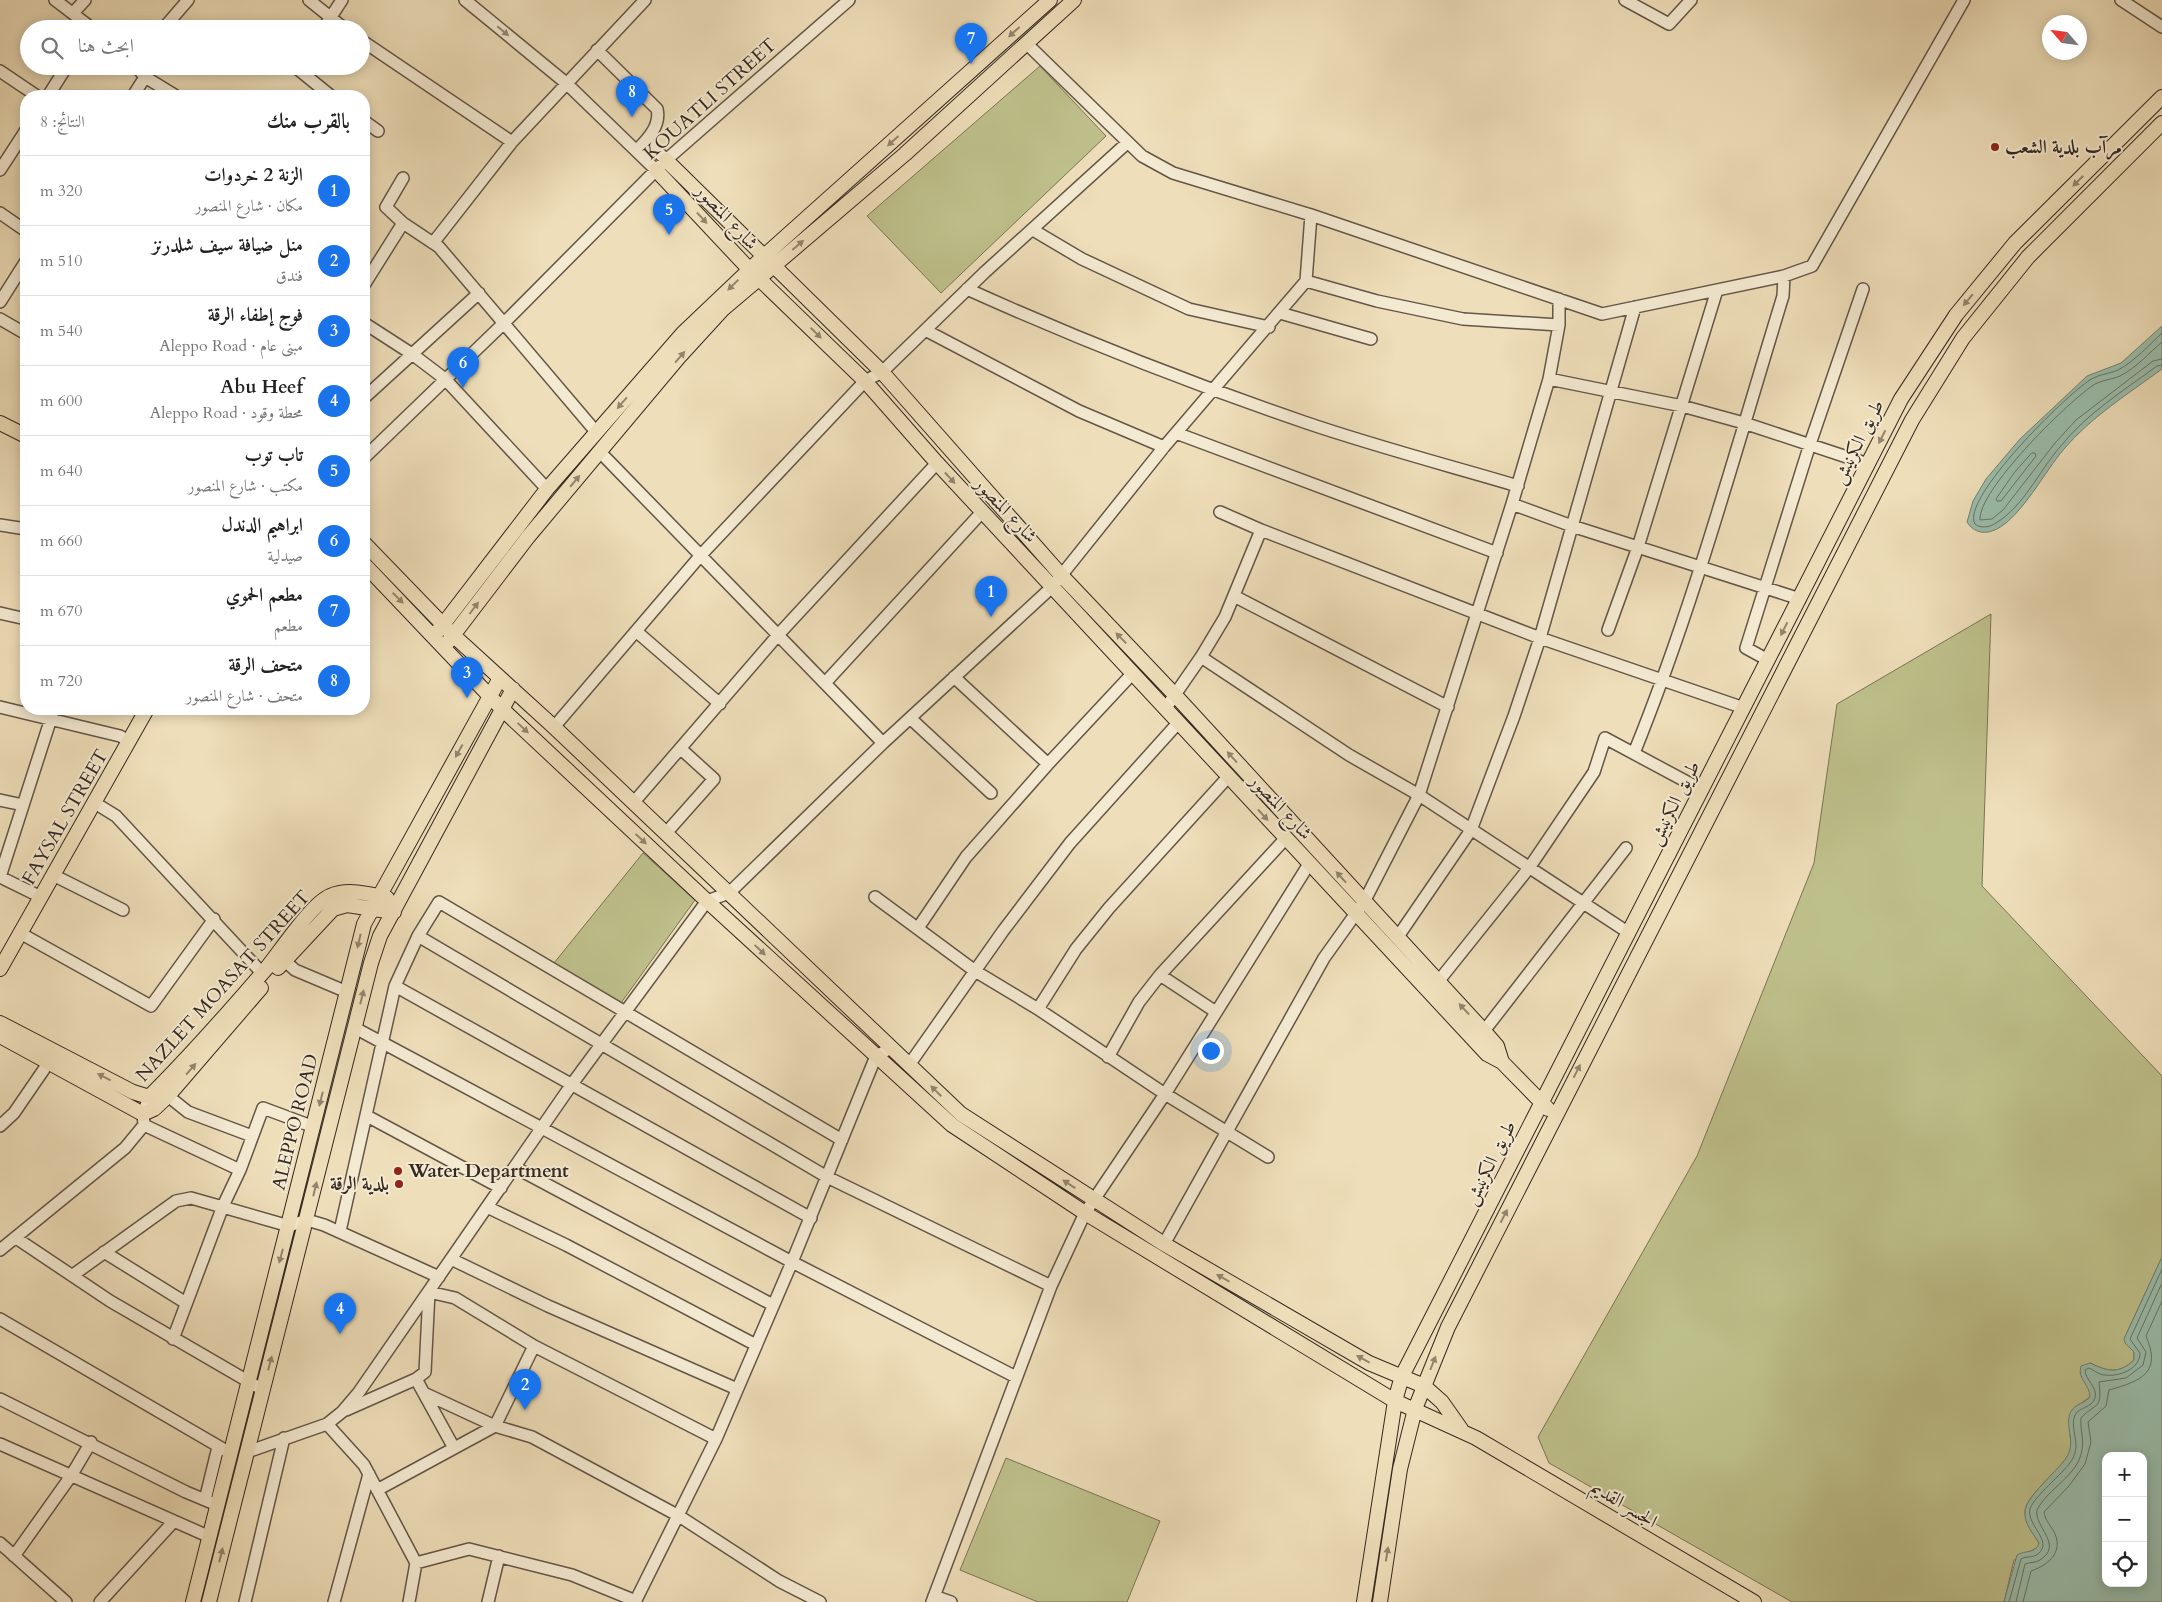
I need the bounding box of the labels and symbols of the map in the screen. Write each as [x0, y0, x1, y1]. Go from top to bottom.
north arrow [2042, 15, 2087, 60]
pin: 7 [955, 23, 987, 64]
one-way arrow [496, 26, 509, 37]
one-way arrow [1007, 27, 1020, 38]
street label: KOUATLI STREET [638, 32, 782, 166]
pin: 8 [616, 76, 648, 117]
place label: مرآب بلدية الشعب [2005, 134, 2122, 160]
one-way arrow [887, 135, 899, 147]
marker: مرآب بلدية الشعب [1989, 141, 2001, 153]
one-way arrow [2072, 174, 2084, 186]
street label: شارع المنصور [687, 177, 764, 257]
pin: 5 [653, 194, 685, 235]
one-way arrow [696, 211, 708, 223]
one-way arrow [792, 240, 805, 251]
one-way arrow [728, 279, 740, 291]
one-way arrow [1962, 293, 1973, 306]
one-way arrow [810, 327, 822, 339]
pin: 6 [447, 347, 479, 388]
one-way arrow [674, 351, 686, 363]
street label: طريق الكرنيش [1826, 395, 1890, 489]
one-way arrow [617, 397, 628, 410]
one-way arrow [1878, 430, 1886, 445]
street label: شارع المنصور [966, 470, 1043, 550]
one-way arrow [944, 471, 956, 483]
one-way arrow [570, 474, 581, 487]
pin: 1 [975, 576, 1007, 617]
one-way arrow [392, 592, 404, 604]
one-way arrow [469, 601, 479, 615]
one-way arrow [1780, 622, 1788, 636]
one-way arrow [1115, 632, 1127, 644]
pin: 3 [451, 657, 483, 698]
one-way arrow [516, 722, 528, 734]
one-way arrow [455, 744, 463, 758]
street label: FAYSAL STREET [16, 745, 114, 889]
one-way arrow [1226, 751, 1238, 763]
street label: طريق الكرنيش [1642, 756, 1706, 850]
street label: شارع المنصور [1241, 767, 1318, 847]
one-way arrow [1257, 809, 1269, 821]
one-way arrow [635, 833, 647, 845]
one-way arrow [1335, 871, 1347, 883]
street label: NAZLET MOASAT STREET [130, 885, 316, 1087]
one-way arrow [355, 933, 363, 948]
one-way arrow [754, 944, 766, 956]
one-way arrow [358, 990, 366, 1005]
one-way arrow [1458, 1003, 1470, 1015]
your location [1198, 1038, 1224, 1064]
street label: ALEPPO ROAD [266, 1051, 324, 1193]
one-way arrow [185, 1063, 196, 1075]
one-way arrow [1573, 1064, 1581, 1079]
one-way arrow [97, 1073, 111, 1081]
one-way arrow [931, 1085, 943, 1097]
one-way arrow [317, 1091, 325, 1106]
street label: طريق الكرنيش [1458, 1116, 1522, 1210]
place label: Water Department [407, 1158, 569, 1184]
marker: Water Department [392, 1165, 404, 1177]
place label: بلدية الرقة [330, 1171, 389, 1197]
marker: بلدية الرقة [393, 1178, 405, 1190]
one-way arrow [1062, 1180, 1076, 1189]
one-way arrow [311, 1181, 319, 1196]
one-way arrow [1500, 1209, 1508, 1223]
one-way arrow [277, 1249, 285, 1264]
one-way arrow [1216, 1273, 1229, 1282]
pin: 4 [324, 1293, 356, 1334]
one-way arrow [1356, 1355, 1371, 1363]
one-way arrow [1430, 1355, 1438, 1370]
one-way arrow [266, 1356, 274, 1371]
pin: 2 [509, 1369, 541, 1410]
street label: الجسر القديم [1584, 1474, 1662, 1537]
one-way arrow [1384, 1545, 1392, 1561]
one-way arrow [217, 1547, 225, 1562]

